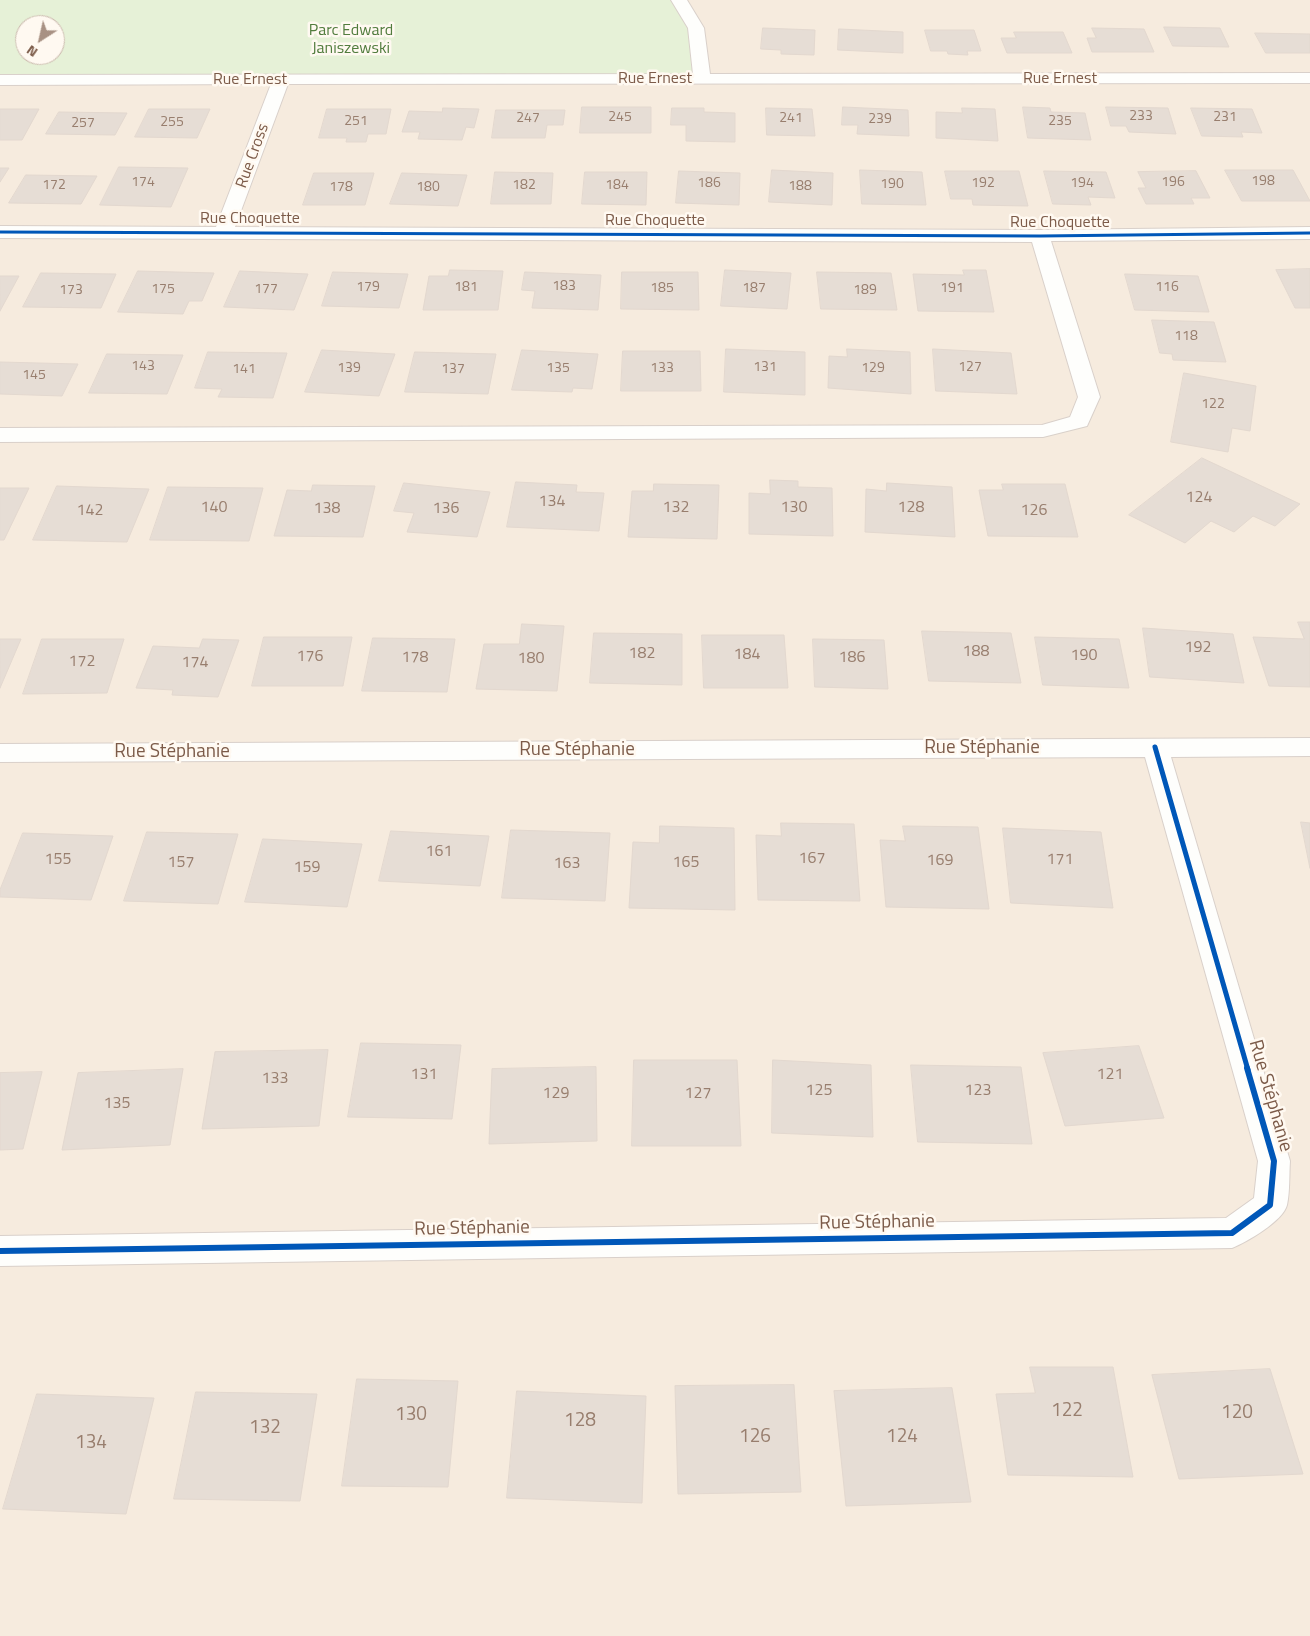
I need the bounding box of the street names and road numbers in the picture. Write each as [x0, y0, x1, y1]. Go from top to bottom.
street label: Rue Ernest [618, 69, 692, 89]
street label: Rue Ernest [1023, 69, 1097, 89]
street label: Rue Ernest [213, 70, 287, 90]
street label: Rue Cross [232, 121, 274, 191]
street label: Rue Choquette [200, 209, 300, 229]
street label: Rue Choquette [605, 211, 705, 231]
street label: Rue Choquette [1010, 213, 1110, 233]
street label: Rue Stéphanie [924, 737, 1040, 759]
street label: Rue Stéphanie [519, 739, 635, 761]
street label: Rue Stéphanie [114, 741, 230, 763]
street label: Rue Stéphanie [1243, 1037, 1297, 1155]
street label: Rue Stéphanie [819, 1211, 935, 1235]
street label: Rue Stéphanie [414, 1217, 530, 1241]

